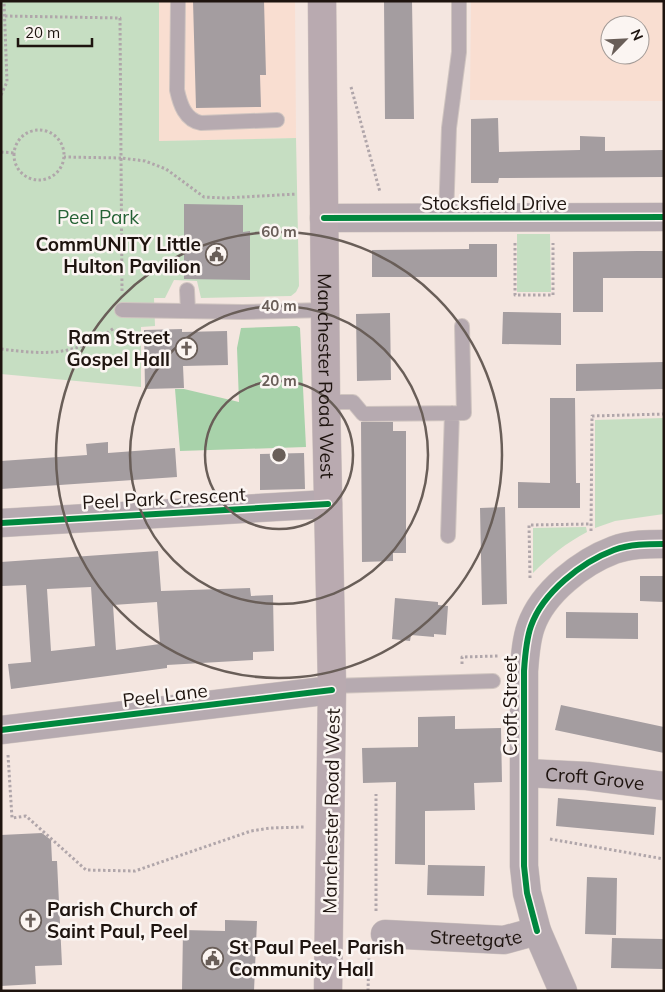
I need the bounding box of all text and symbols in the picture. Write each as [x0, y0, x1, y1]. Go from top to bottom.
scale bar [18, 15, 91, 47]
north arrow [600, 15, 650, 65]
text: 20 m [25, 23, 60, 42]
text: N [627, 26, 647, 43]
street label: Stocksfield Drive [421, 191, 567, 215]
park label: Peel Park [57, 205, 139, 229]
text: 60 m [261, 222, 297, 241]
place label: CommUNITY Little Hulton Pavilion [35, 232, 201, 278]
public building icon: CommUNITY Little Hulton Pavilion [205, 243, 229, 267]
street label: Manchester Road West [313, 273, 340, 479]
text: 40 m [261, 296, 297, 315]
place label: Ram Street Gospel Hall [66, 325, 170, 371]
church icon: Ram Street Gospel Hall [174, 336, 198, 360]
text: 20 m [261, 371, 297, 390]
centre of rings [270, 446, 288, 464]
street label: Peel Park Crescent [82, 482, 247, 514]
street label: Croft Street [498, 655, 522, 756]
street label: Peel Lane [121, 678, 209, 712]
street label: Manchester Road West [317, 708, 345, 914]
street label: Croft Grove [544, 762, 646, 795]
place label: Parish Church of Saint Paul, Peel [47, 897, 198, 943]
church icon: Parish Church of Saint Paul, Peel [19, 908, 43, 932]
street label: Streetgate [429, 924, 525, 952]
place label: St Paul Peel, Parish Community Hall [229, 935, 404, 981]
public building icon: St Paul Peel, Parish Community Hall [201, 946, 225, 970]

